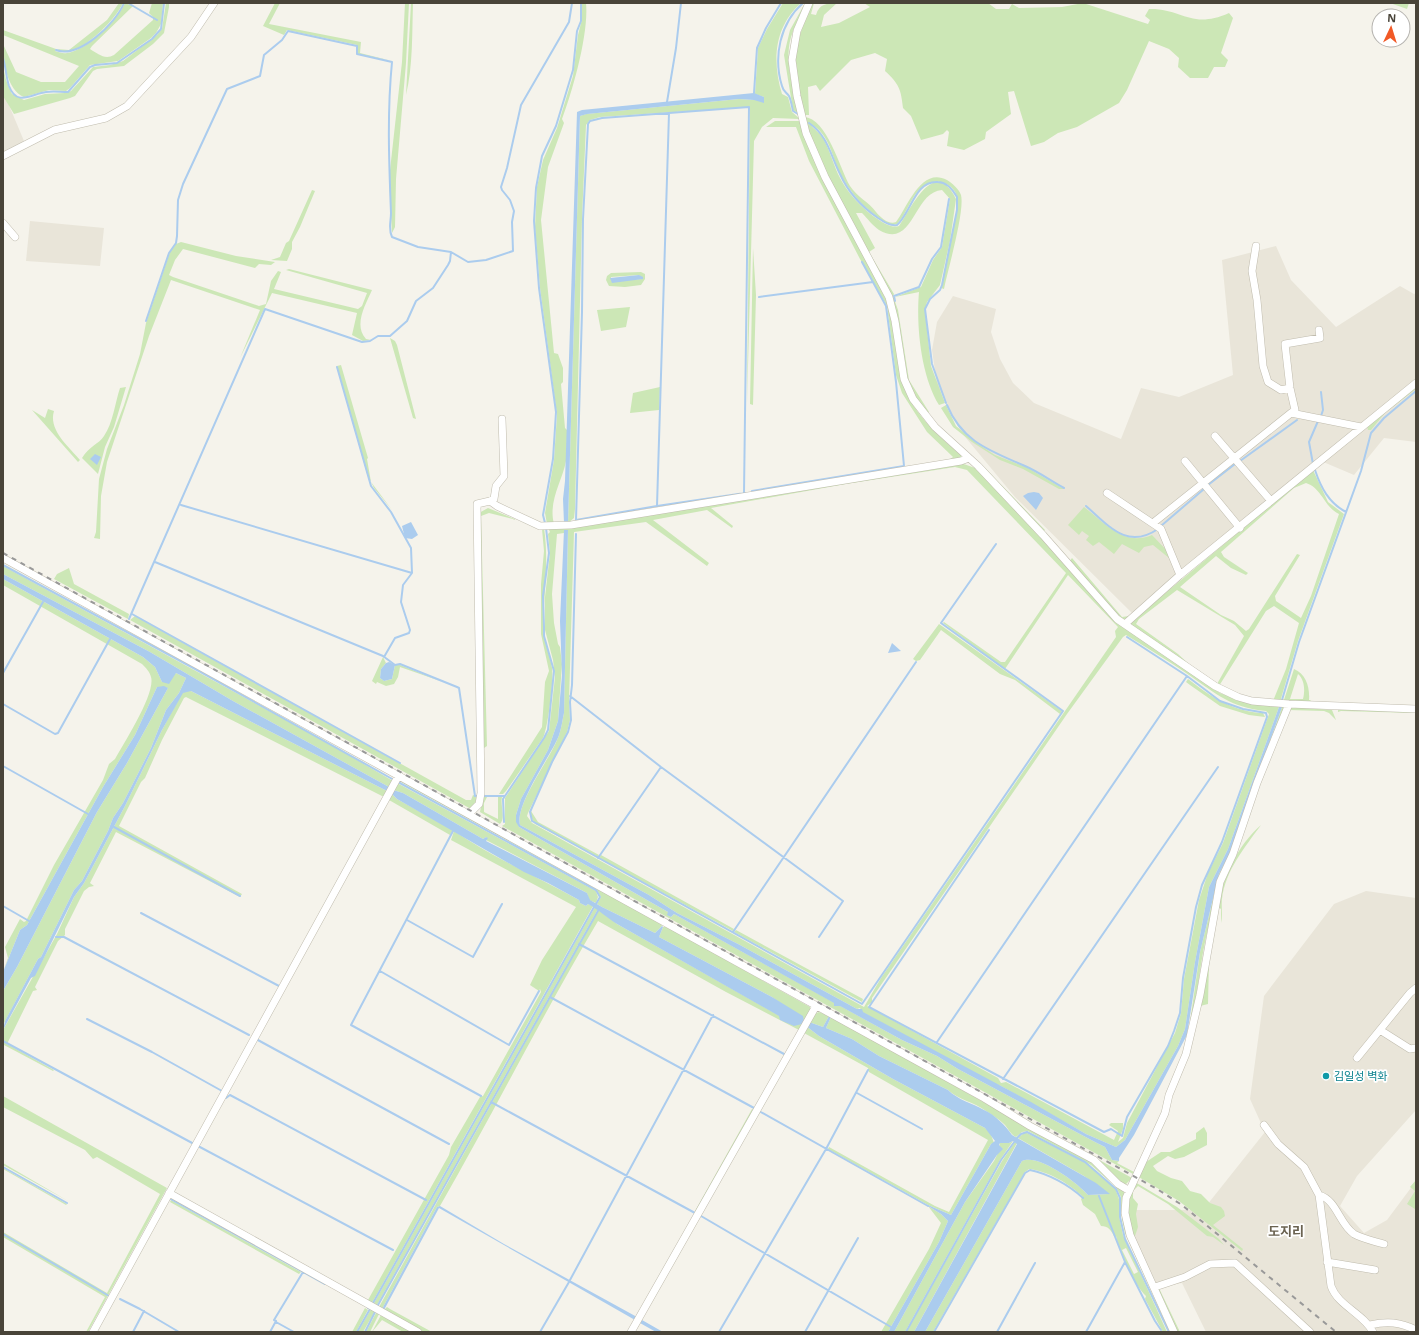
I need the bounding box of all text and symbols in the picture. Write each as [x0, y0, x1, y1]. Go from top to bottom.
north arrow [1371, 8, 1411, 48]
text: N [1387, 10, 1397, 25]
place label: 김일성 벽화 [1334, 1068, 1387, 1083]
marker: 김일성 벽화 [1321, 1071, 1331, 1081]
district label: 도지리 [1268, 1222, 1304, 1240]

